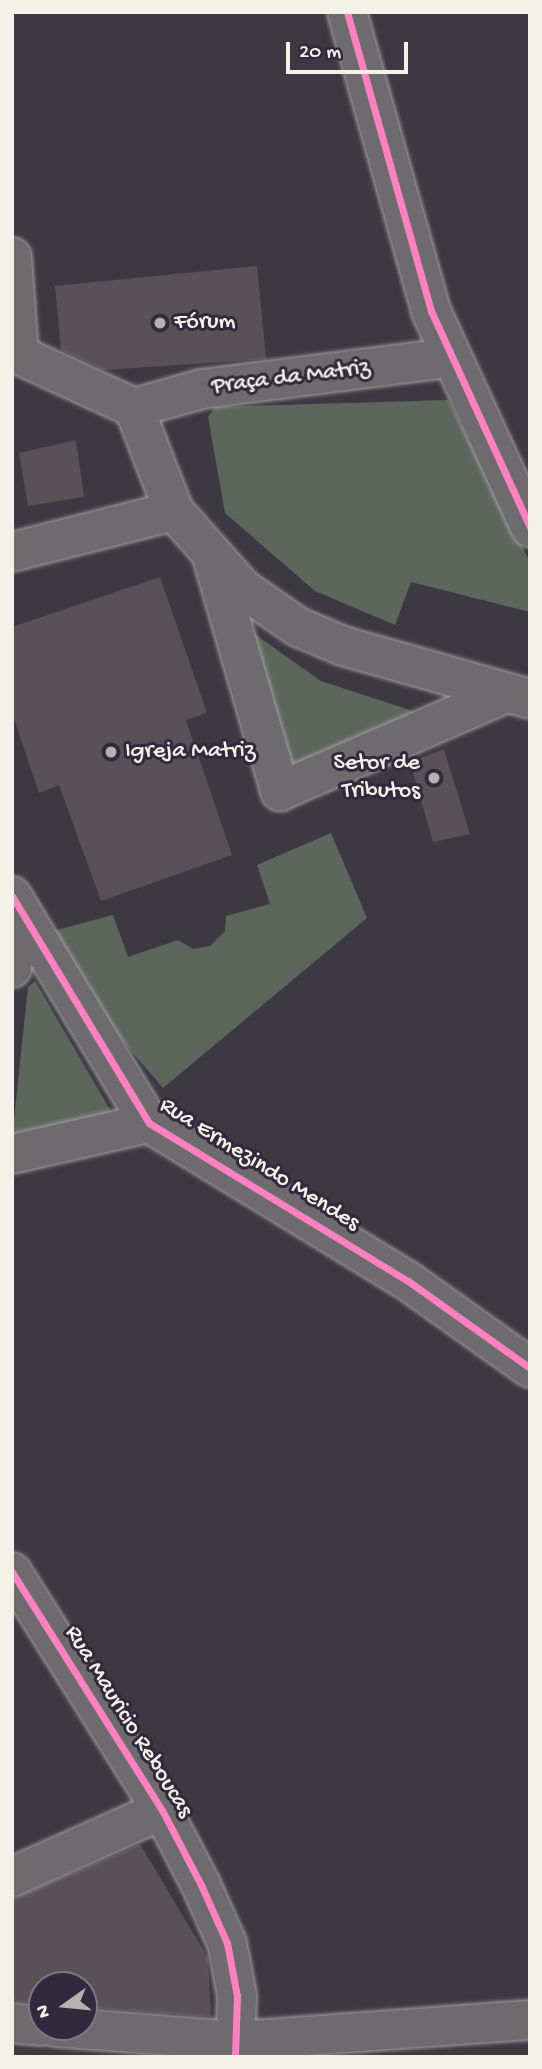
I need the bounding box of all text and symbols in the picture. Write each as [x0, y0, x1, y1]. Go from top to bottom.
scale bar [290, 28, 412, 72]
text: 20 m [299, 41, 341, 66]
place label: Fórum [174, 309, 236, 337]
marker: Fórum [152, 315, 168, 331]
street label: Praça da Matriz [210, 354, 372, 402]
place label: Igreja Matriz [125, 738, 255, 766]
marker: Igreja Matriz [103, 744, 119, 760]
place label: Setor de Tributos [334, 750, 420, 806]
marker: Setor de Tributos [426, 770, 442, 786]
street label: Rua Ermezindo Mendes [153, 1092, 365, 1238]
street label: Rua Mauricio Reboucas [57, 1621, 199, 1823]
north arrow [28, 1971, 98, 2041]
text: N [31, 2002, 57, 2020]

